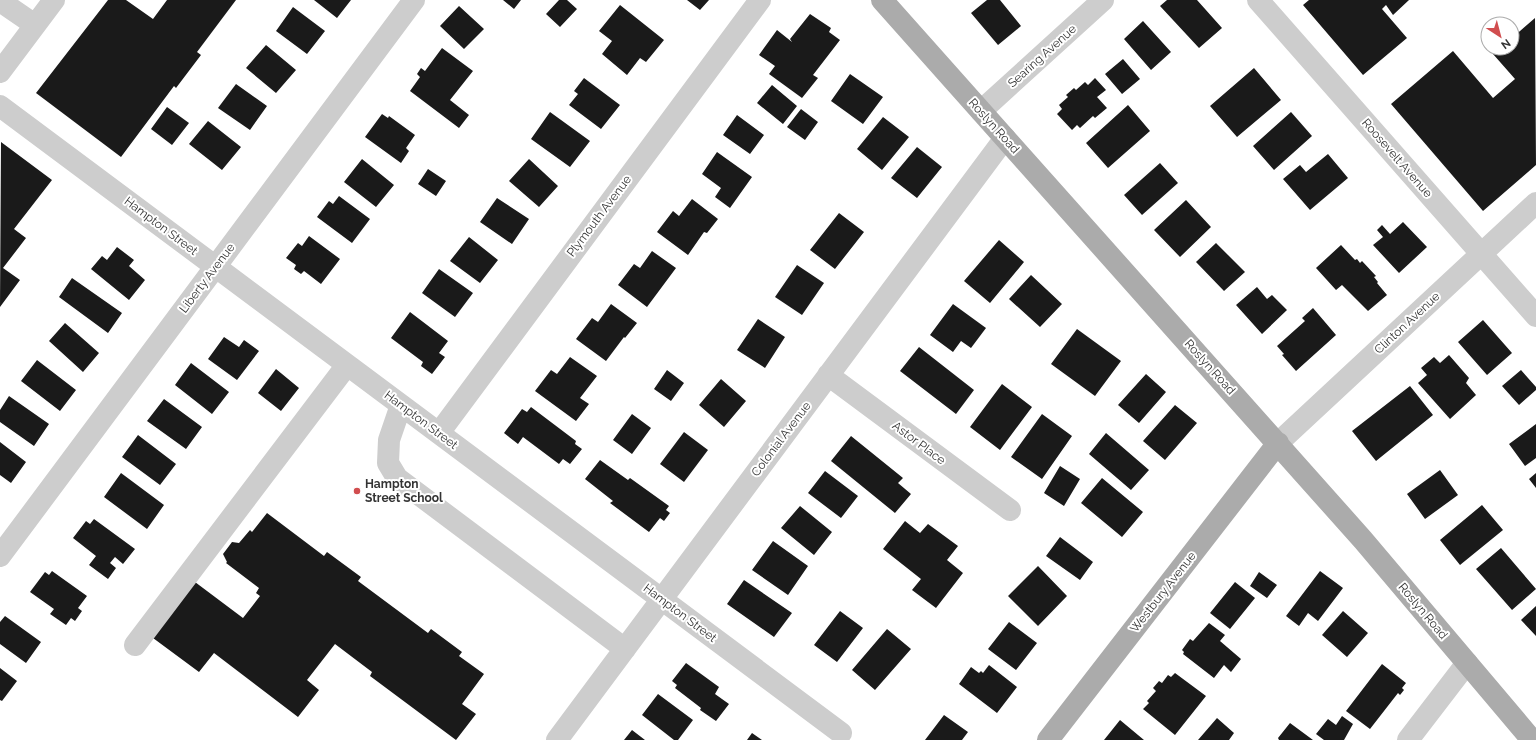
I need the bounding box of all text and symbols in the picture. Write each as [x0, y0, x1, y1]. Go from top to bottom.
north arrow [1480, 16, 1520, 56]
street label: Searing Avenue [1005, 22, 1079, 90]
text: N [1498, 36, 1513, 51]
street label: Roslyn Road [966, 96, 1022, 156]
street label: Roosevelt Avenue [1359, 116, 1435, 200]
street label: Plymouth Avenue [564, 173, 634, 259]
street label: Hampton Street [122, 194, 200, 258]
street label: Liberty Avenue [176, 241, 238, 315]
street label: Clinton Avenue [1372, 289, 1442, 357]
street label: Roslyn Road [1182, 337, 1238, 397]
street label: Hampton Street [382, 388, 460, 452]
street label: Colonial Avenue [748, 399, 814, 479]
street label: Astor Place [890, 419, 948, 467]
place label: Hampton Street School [365, 477, 443, 505]
marker: Hampton Street School [352, 486, 362, 496]
street label: Westbury Avenue [1127, 549, 1199, 635]
street label: Roslyn Road [1395, 580, 1451, 642]
street label: Hampton Street [641, 581, 719, 645]

